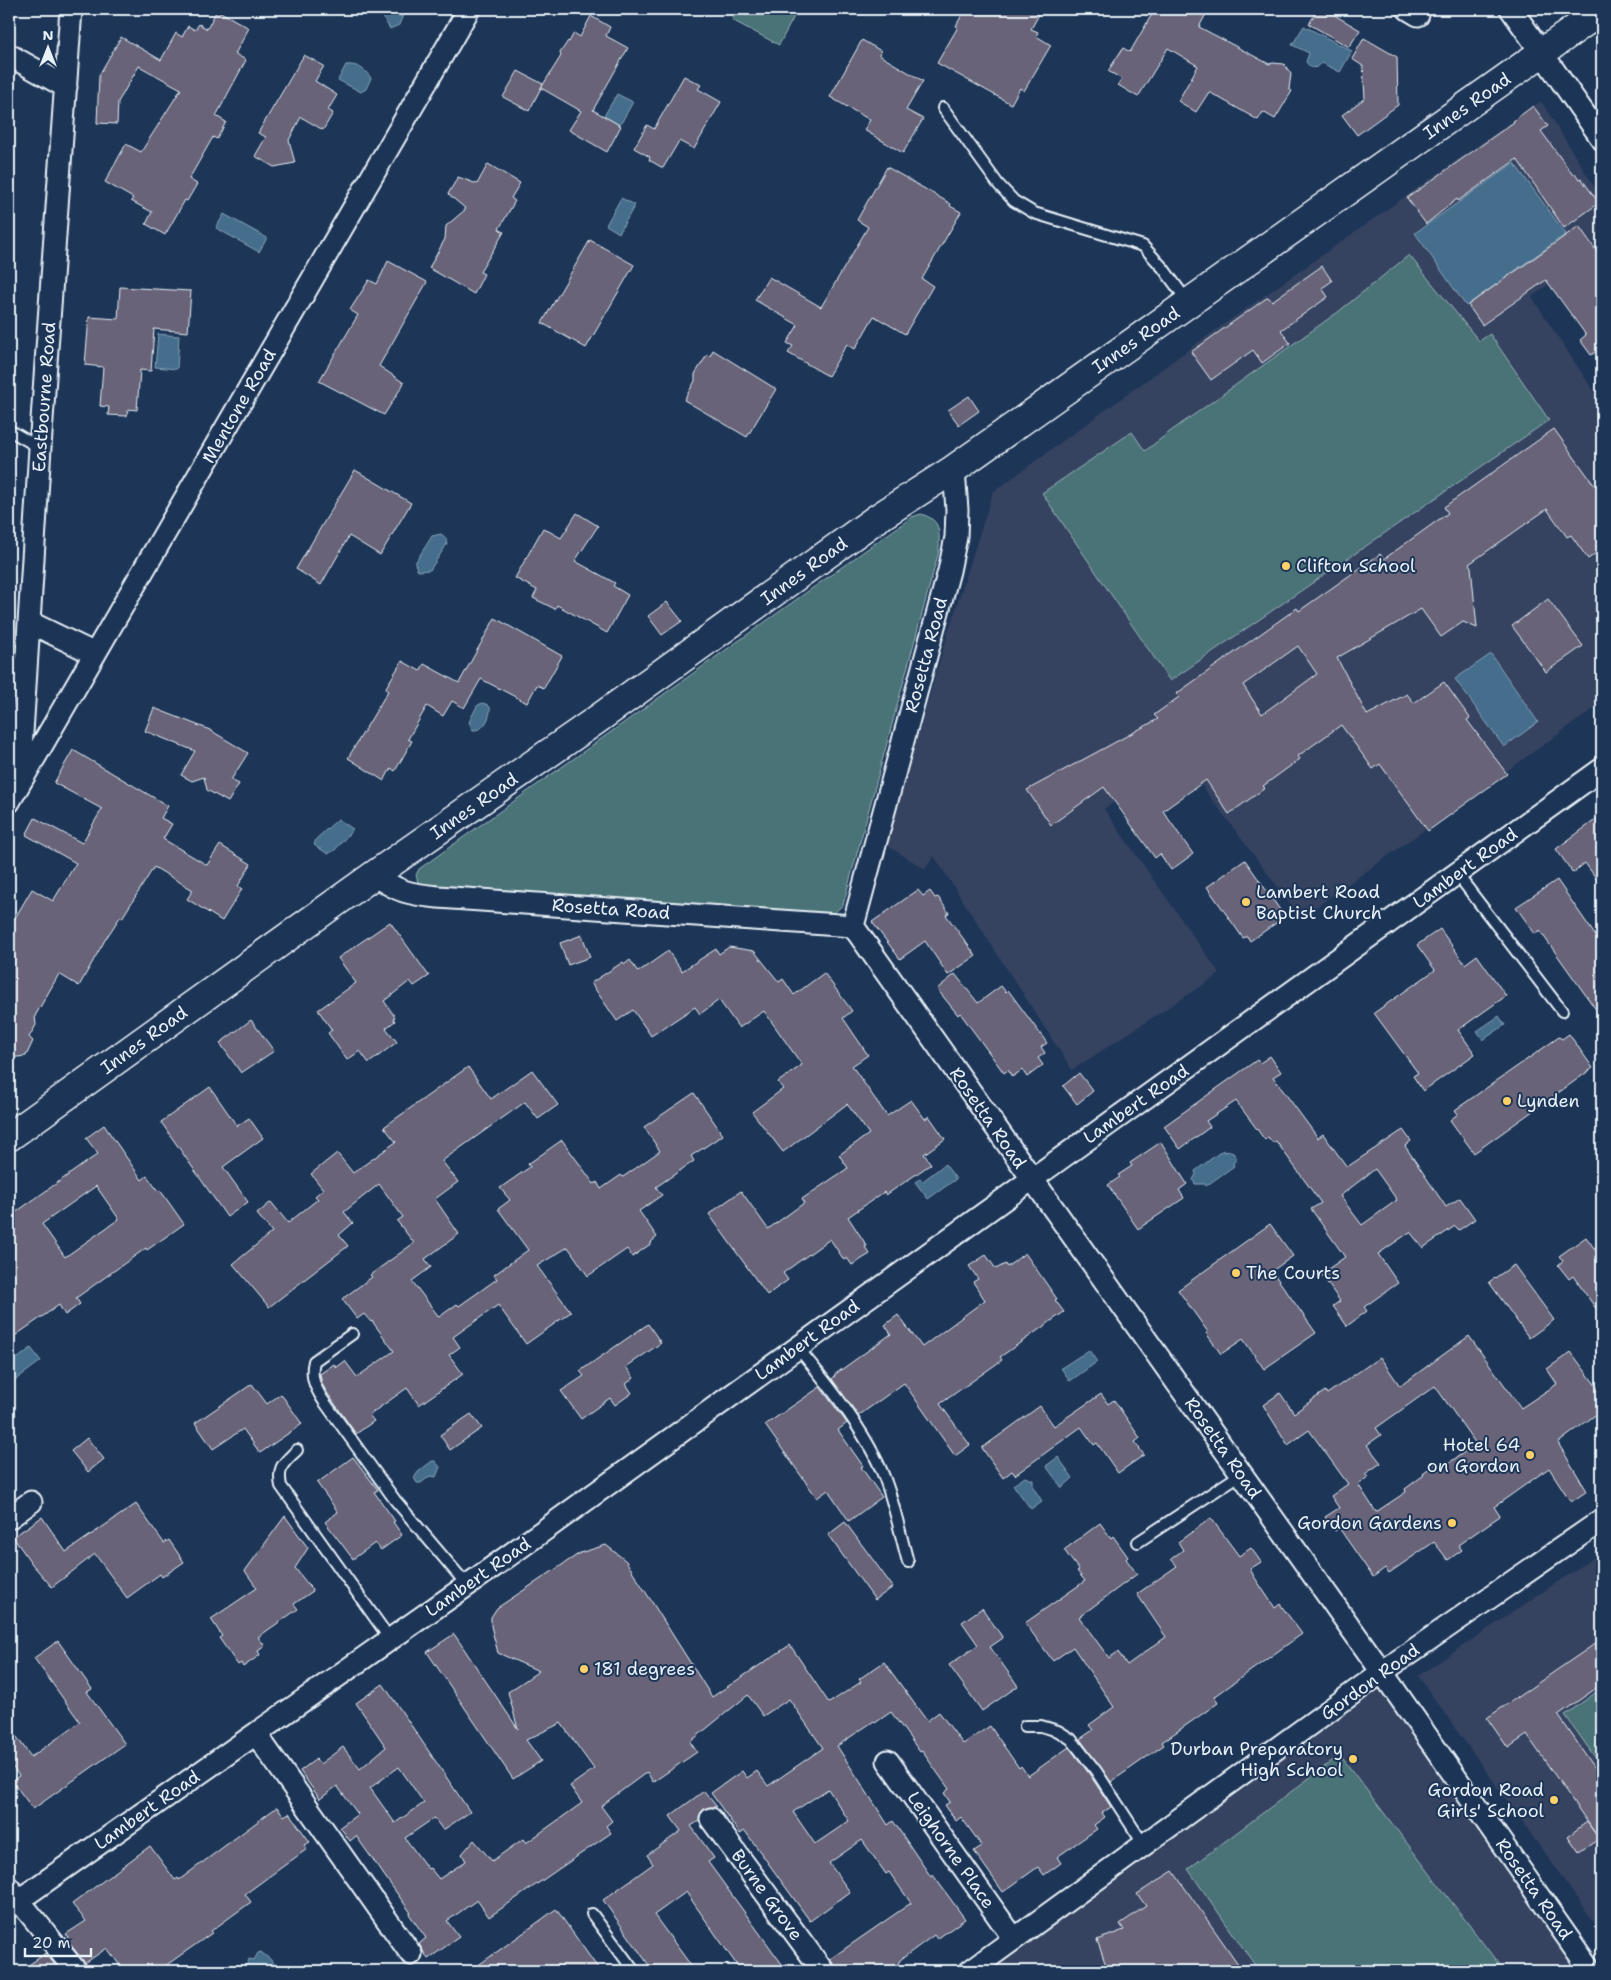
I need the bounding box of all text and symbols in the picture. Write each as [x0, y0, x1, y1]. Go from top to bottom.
north arrow [22, 22, 72, 72]
text: N [42, 26, 54, 44]
street label: Innes Road [1419, 67, 1515, 145]
street label: Innes Road [1088, 301, 1184, 379]
street label: Eastbourne Road [27, 321, 61, 473]
street label: Mentone Road [196, 344, 282, 468]
street label: Innes Road [756, 531, 852, 611]
place label: Clifton School [1296, 554, 1416, 578]
marker: Clifton School [1280, 560, 1292, 572]
street label: Rosetta Road [899, 595, 953, 715]
street label: Innes Road [426, 767, 522, 845]
street label: Lambert Road [1408, 822, 1522, 914]
place label: Lambert Road Baptist Church [1256, 880, 1382, 925]
street label: Rosetta Road [551, 893, 671, 925]
marker: Lambert Road Baptist Church [1240, 896, 1252, 908]
street label: Innes Road [96, 1000, 192, 1080]
street label: Lambert Road [1078, 1059, 1194, 1149]
street label: Rosetta Road [944, 1063, 1032, 1173]
place label: Lynden [1517, 1089, 1580, 1113]
marker: Lynden [1501, 1095, 1513, 1107]
place label: The Courts [1246, 1261, 1340, 1285]
marker: The Courts [1230, 1267, 1242, 1279]
street label: Lambert Road [750, 1294, 864, 1386]
street label: Rosetta Road [1179, 1393, 1267, 1503]
place label: Hotel 64 on Gordon [1427, 1433, 1520, 1478]
marker: Hotel 64 on Gordon [1524, 1449, 1536, 1461]
place label: Gordon Gardens [1297, 1511, 1442, 1535]
marker: Gordon Gardens [1446, 1517, 1458, 1529]
street label: Lambert Road [420, 1532, 536, 1622]
street label: Gordon Road [1316, 1638, 1424, 1726]
place label: 181 degrees [594, 1657, 695, 1681]
marker: 181 degrees [578, 1663, 590, 1675]
place label: Durban Preparatory High School [1171, 1737, 1344, 1782]
marker: Durban Preparatory High School [1347, 1753, 1359, 1765]
street label: Lambert Road [89, 1765, 205, 1855]
place label: Gordon Road Girls' School [1427, 1778, 1545, 1823]
street label: Leighorne Place [902, 1787, 1000, 1913]
marker: Gordon Road Girls' School [1548, 1794, 1560, 1806]
street label: Rosetta Road [1490, 1834, 1578, 1944]
street label: Burne Grove [726, 1844, 808, 1946]
scale bar [25, 1925, 91, 1957]
text: 20 m [32, 1933, 71, 1953]

